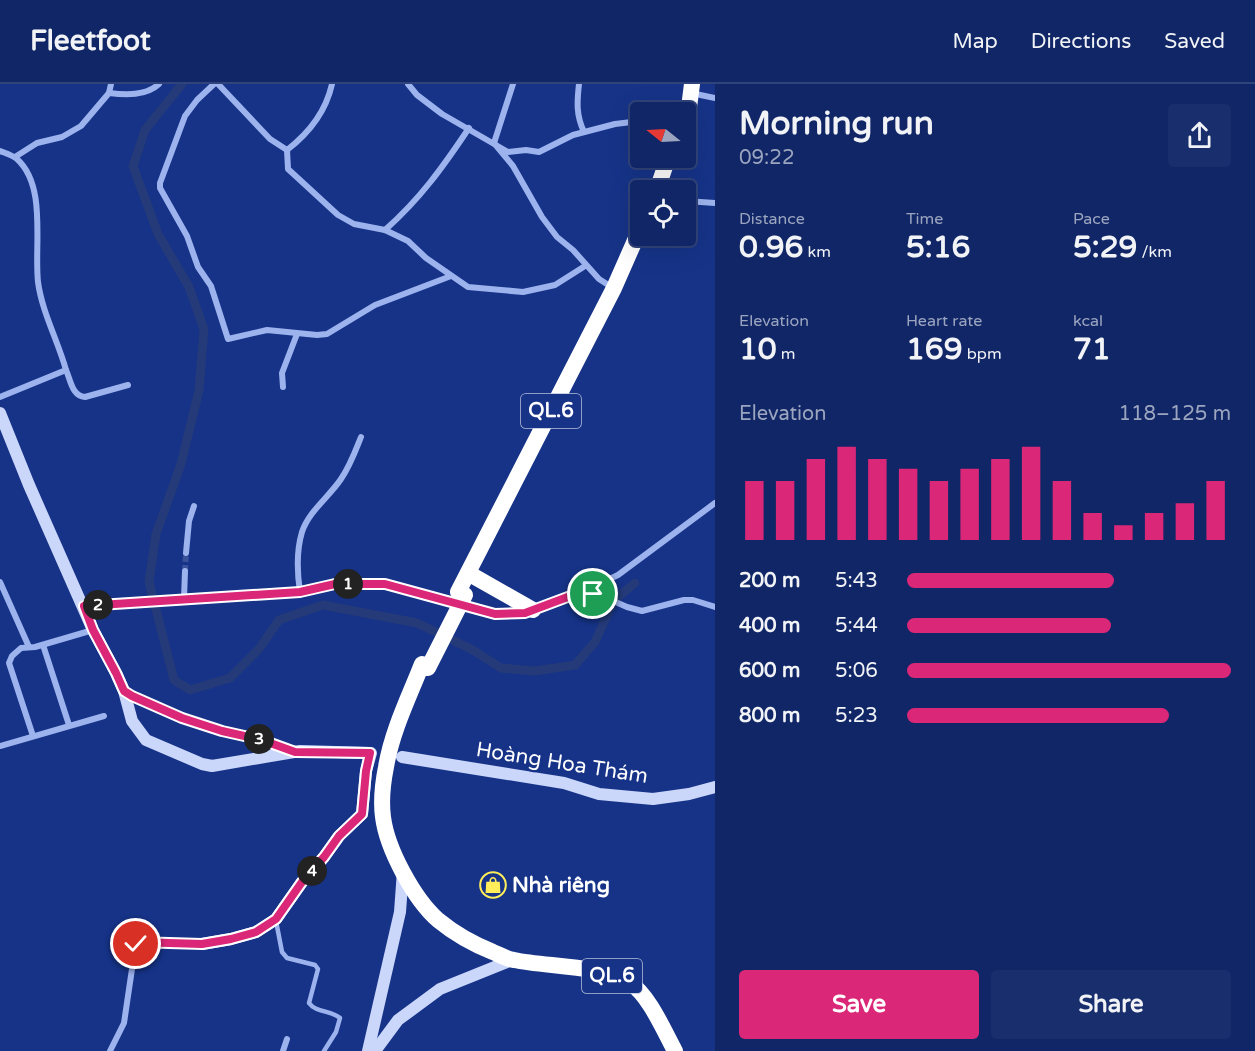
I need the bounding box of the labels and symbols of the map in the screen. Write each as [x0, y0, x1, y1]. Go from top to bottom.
north arrow [630, 102, 696, 168]
road number: QL.6 [521, 394, 581, 428]
pin [567, 568, 618, 619]
pin: 1 [333, 569, 363, 599]
pin: 2 [83, 590, 113, 620]
pin: 3 [244, 724, 274, 754]
street label: Hoàng Hoa Thám [474, 737, 650, 789]
pin: 4 [297, 856, 327, 886]
shop icon: Nhà riêng [478, 870, 508, 900]
place label: Nhà riêng [512, 873, 610, 898]
pin [110, 918, 161, 969]
road number: QL.6 [582, 959, 642, 993]

